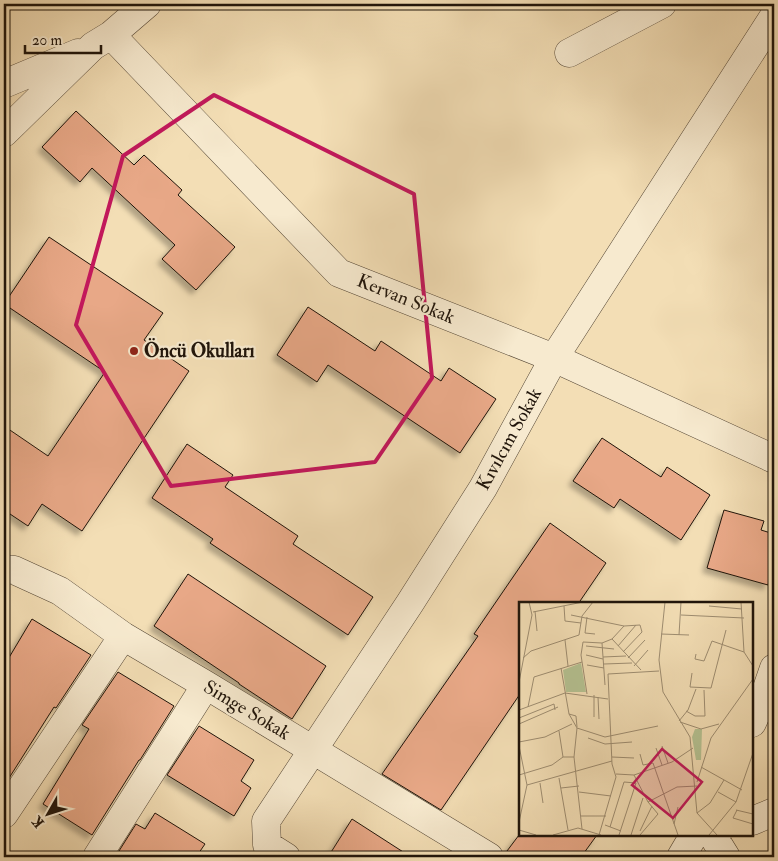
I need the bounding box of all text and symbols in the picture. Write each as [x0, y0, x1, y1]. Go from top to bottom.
scale bar [25, 22, 101, 54]
text: 20 m [32, 31, 62, 50]
street label: Kervan Sokak [354, 268, 458, 330]
place label: Öncü Okulları [144, 337, 255, 363]
marker: Öncü Okulları [128, 345, 140, 357]
street label: Kıvılcım Sokak [471, 384, 547, 494]
inset map [519, 602, 753, 836]
street label: Simge Sokak [199, 675, 295, 745]
north arrow [22, 788, 72, 838]
text: K [28, 812, 48, 831]

